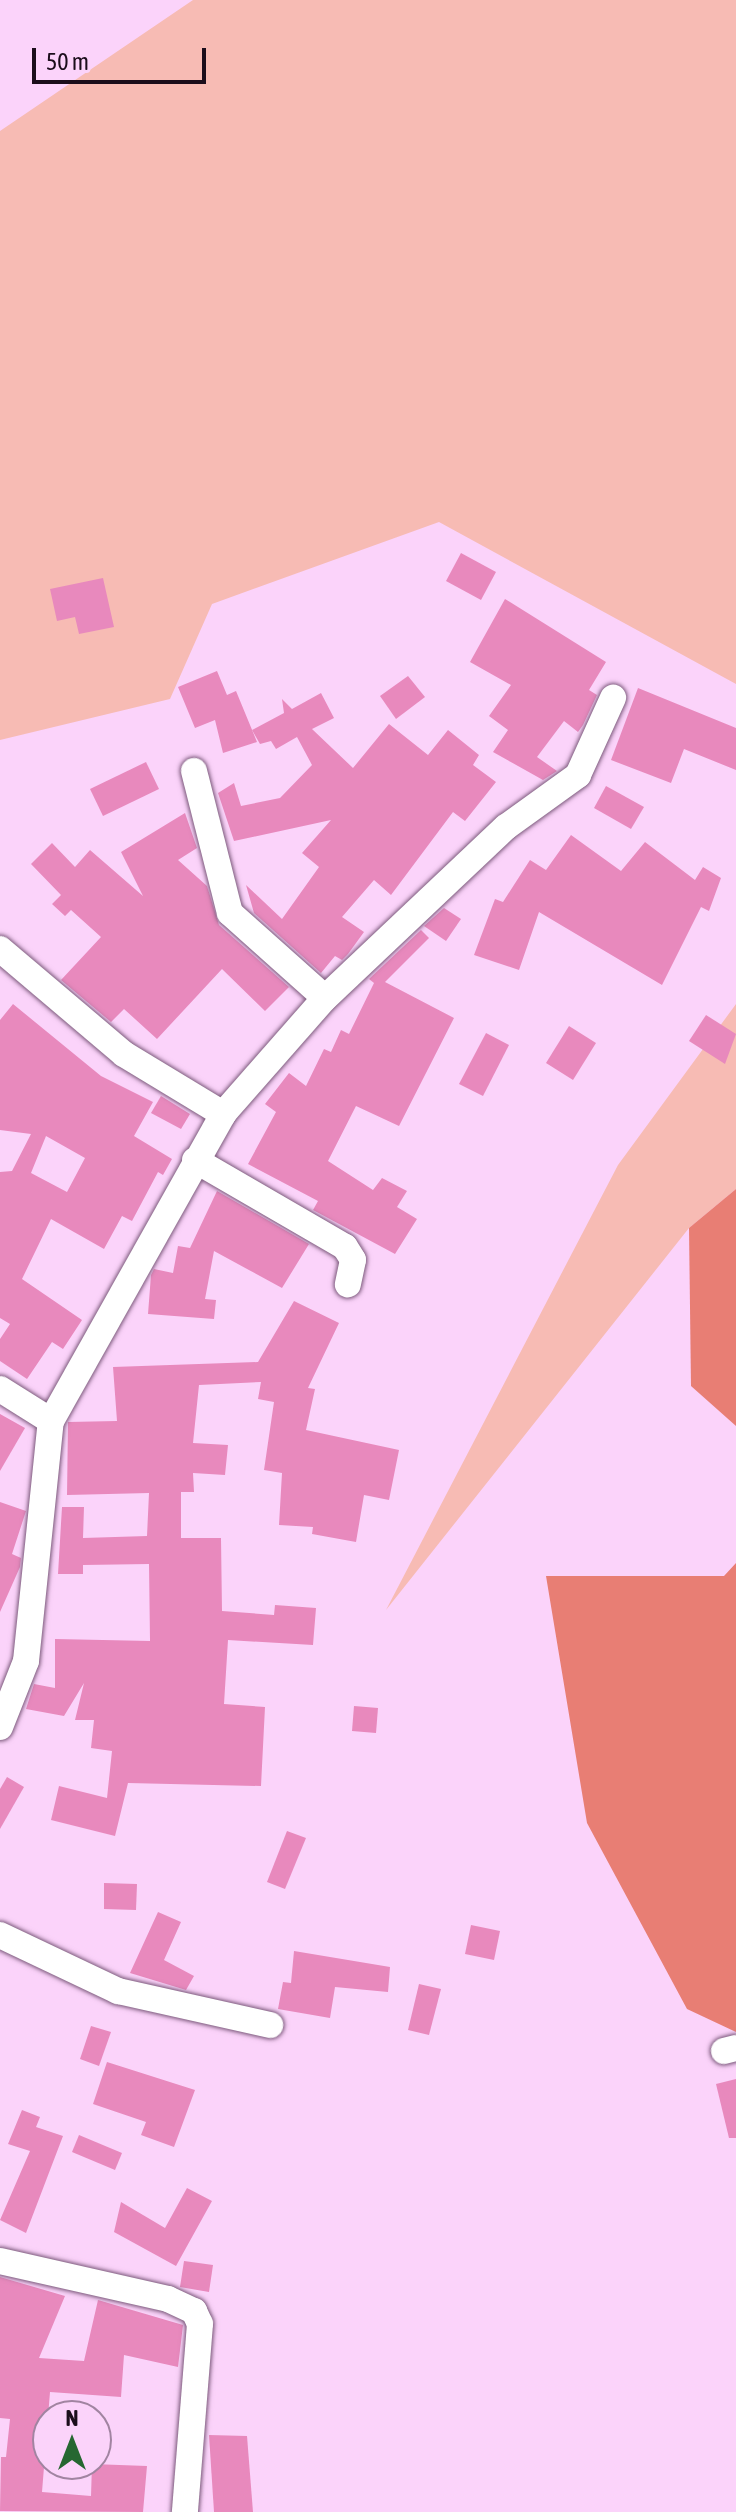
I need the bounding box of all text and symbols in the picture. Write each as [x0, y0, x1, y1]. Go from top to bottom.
scale bar [36, 32, 210, 82]
text: 50 m [46, 48, 89, 75]
north arrow [32, 2400, 112, 2480]
text: N [66, 2405, 78, 2431]

